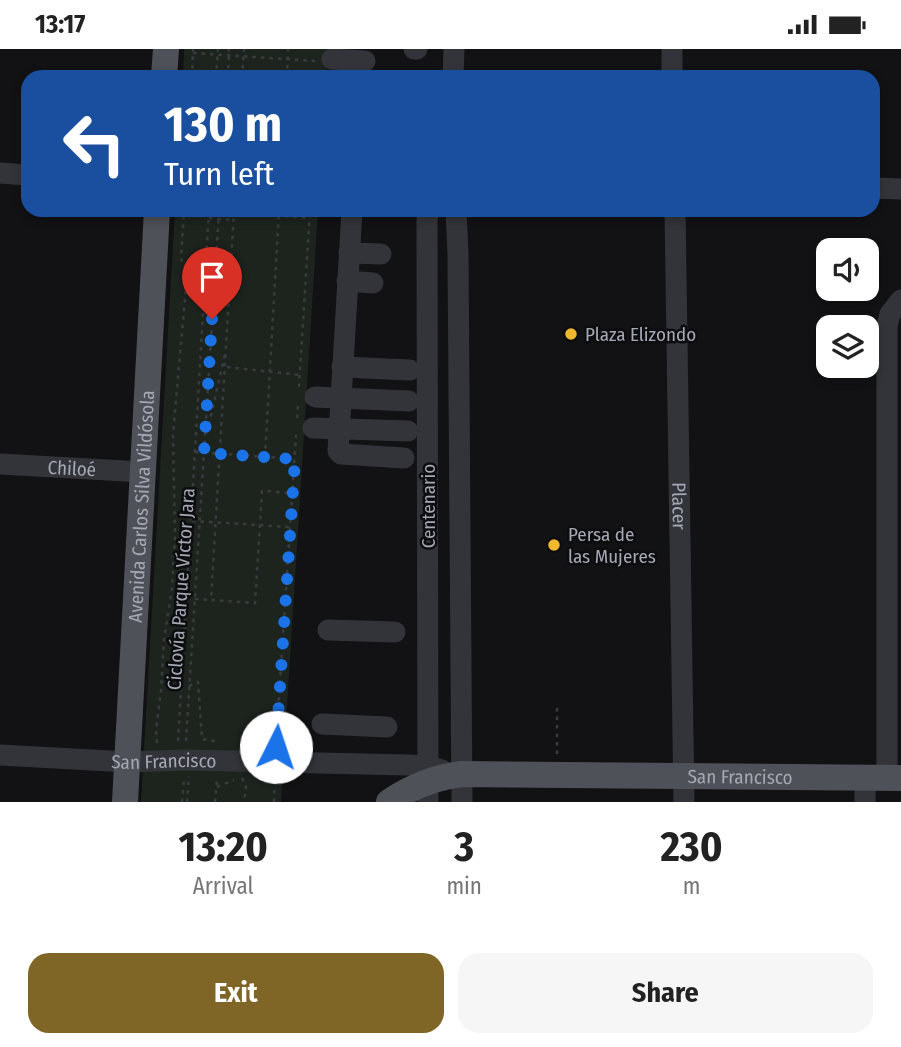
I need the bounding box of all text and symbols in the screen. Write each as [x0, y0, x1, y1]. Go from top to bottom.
text: 13:17 [35, 9, 85, 40]
text: 130 m [164, 95, 282, 154]
icon: left [49, 98, 140, 189]
text: Turn left [164, 155, 274, 193]
map controls [816, 238, 879, 378]
button: sound [816, 238, 879, 301]
pin [182, 247, 242, 319]
icon: arrive [193, 258, 231, 296]
button: layers [816, 315, 879, 378]
place label: Plaza Elizondo [585, 323, 696, 346]
marker: Plaza Elizondo [563, 326, 579, 342]
street label: Avenida Carlos Silva Vildósola [123, 390, 159, 623]
street label: Chiloé [47, 455, 97, 481]
street label: Centenario [417, 464, 440, 548]
street label: Placer [668, 482, 691, 530]
street label: Ciclovía Parque Víctor Jara [162, 487, 200, 691]
place label: Persa de las Mujeres [568, 523, 656, 568]
marker: Persa de las Mujeres [546, 537, 562, 553]
position arrow [239, 710, 313, 784]
street label: San Francisco [111, 748, 217, 774]
street label: San Francisco [687, 765, 793, 789]
text: 13:20 [178, 822, 268, 872]
text: 3 [454, 822, 474, 872]
text: 230 [660, 822, 723, 872]
text: Arrival [193, 872, 254, 900]
text: min [446, 872, 482, 900]
text: m [683, 872, 700, 900]
button: Exit [28, 953, 444, 1033]
button: Share [458, 953, 873, 1033]

